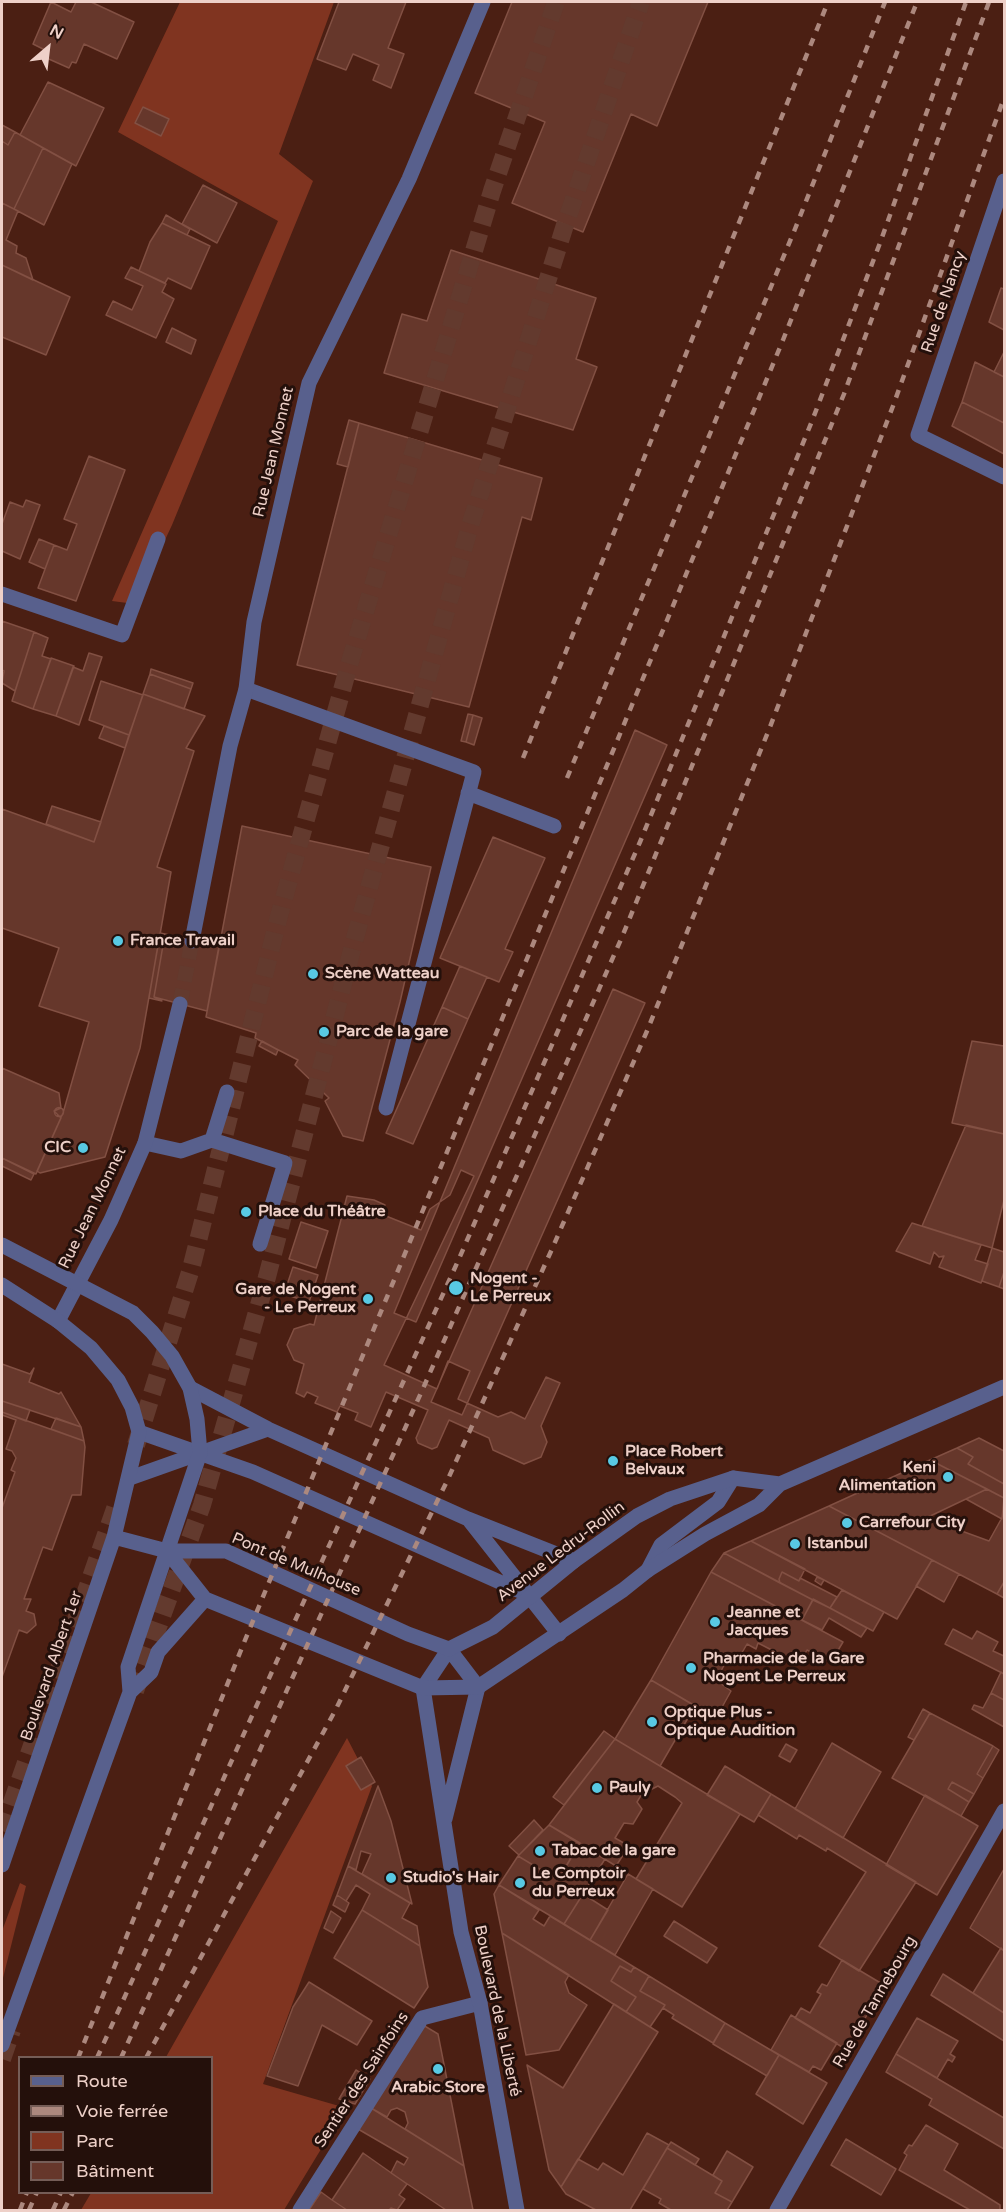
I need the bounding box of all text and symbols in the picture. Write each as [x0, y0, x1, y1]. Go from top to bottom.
north arrow [18, 18, 78, 78]
text: N [46, 20, 67, 44]
street label: Rue de Nancy [918, 249, 970, 355]
street label: Rue Jean Monnet [250, 385, 298, 519]
place label: France Travail [130, 931, 235, 951]
marker: France Travail [111, 934, 125, 948]
place label: Scène Watteau [325, 964, 440, 984]
marker: Scène Watteau [306, 967, 320, 981]
place label: Parc de la gare [336, 1022, 448, 1042]
marker: Parc de la gare [317, 1025, 331, 1039]
place label: CIC [44, 1138, 71, 1158]
marker: CIC [76, 1141, 90, 1155]
street label: Rue Jean Monnet [55, 1144, 131, 1272]
place label: Place du Théâtre [258, 1202, 386, 1222]
marker: Place du Théâtre [239, 1205, 253, 1219]
place label: Nogent - Le Perreux [470, 1269, 551, 1307]
marker: Nogent - Le Perreux [447, 1279, 465, 1297]
place label: Gare de Nogent - Le Perreux [235, 1280, 356, 1318]
marker: Gare de Nogent - Le Perreux [361, 1292, 375, 1306]
place label: Place Robert Belvaux [625, 1442, 723, 1480]
marker: Place Robert Belvaux [606, 1454, 620, 1468]
place label: Keni Alimentation [838, 1458, 936, 1496]
marker: Keni Alimentation [941, 1470, 955, 1484]
street label: Avenue Ledru-Rollin [493, 1498, 629, 1606]
place label: Carrefour City [859, 1513, 965, 1533]
marker: Carrefour City [840, 1516, 854, 1530]
street label: Pont de Mulhouse [229, 1529, 363, 1601]
place label: Istanbul [807, 1534, 868, 1554]
marker: Istanbul [788, 1537, 802, 1551]
street label: Boulevard Albert 1er [17, 1588, 87, 1744]
place label: Jeanne et Jacques [727, 1603, 800, 1641]
marker: Jeanne et Jacques [708, 1615, 722, 1629]
place label: Pharmacie de la Gare Nogent Le Perreux [703, 1649, 864, 1687]
marker: Pharmacie de la Gare Nogent Le Perreux [684, 1661, 698, 1675]
place label: Optique Plus - Optique Audition [664, 1703, 795, 1741]
marker: Optique Plus - Optique Audition [645, 1715, 659, 1729]
place label: Pauly [609, 1778, 651, 1798]
marker: Pauly [590, 1781, 604, 1795]
place label: Tabac de la gare [552, 1841, 676, 1861]
marker: Tabac de la gare [533, 1844, 547, 1858]
place label: Le Comptoir du Perreux [532, 1864, 626, 1902]
place label: Studio's Hair [403, 1868, 499, 1888]
marker: Studio's Hair [384, 1871, 398, 1885]
marker: Le Comptoir du Perreux [513, 1876, 527, 1890]
street label: Boulevard de la Liberté [469, 1923, 525, 2099]
street label: Rue de Tannebourg [829, 1933, 921, 2071]
street label: Sentier des Sainfoins [311, 2008, 413, 2152]
legend [18, 2056, 213, 2194]
marker: Arabic Store [431, 2062, 445, 2076]
text: Route [76, 2070, 128, 2092]
place label: Arabic Store [391, 2078, 485, 2098]
text: Voie ferrée [76, 2100, 168, 2122]
text: Parc [76, 2130, 114, 2152]
text: Bâtiment [76, 2160, 154, 2182]

